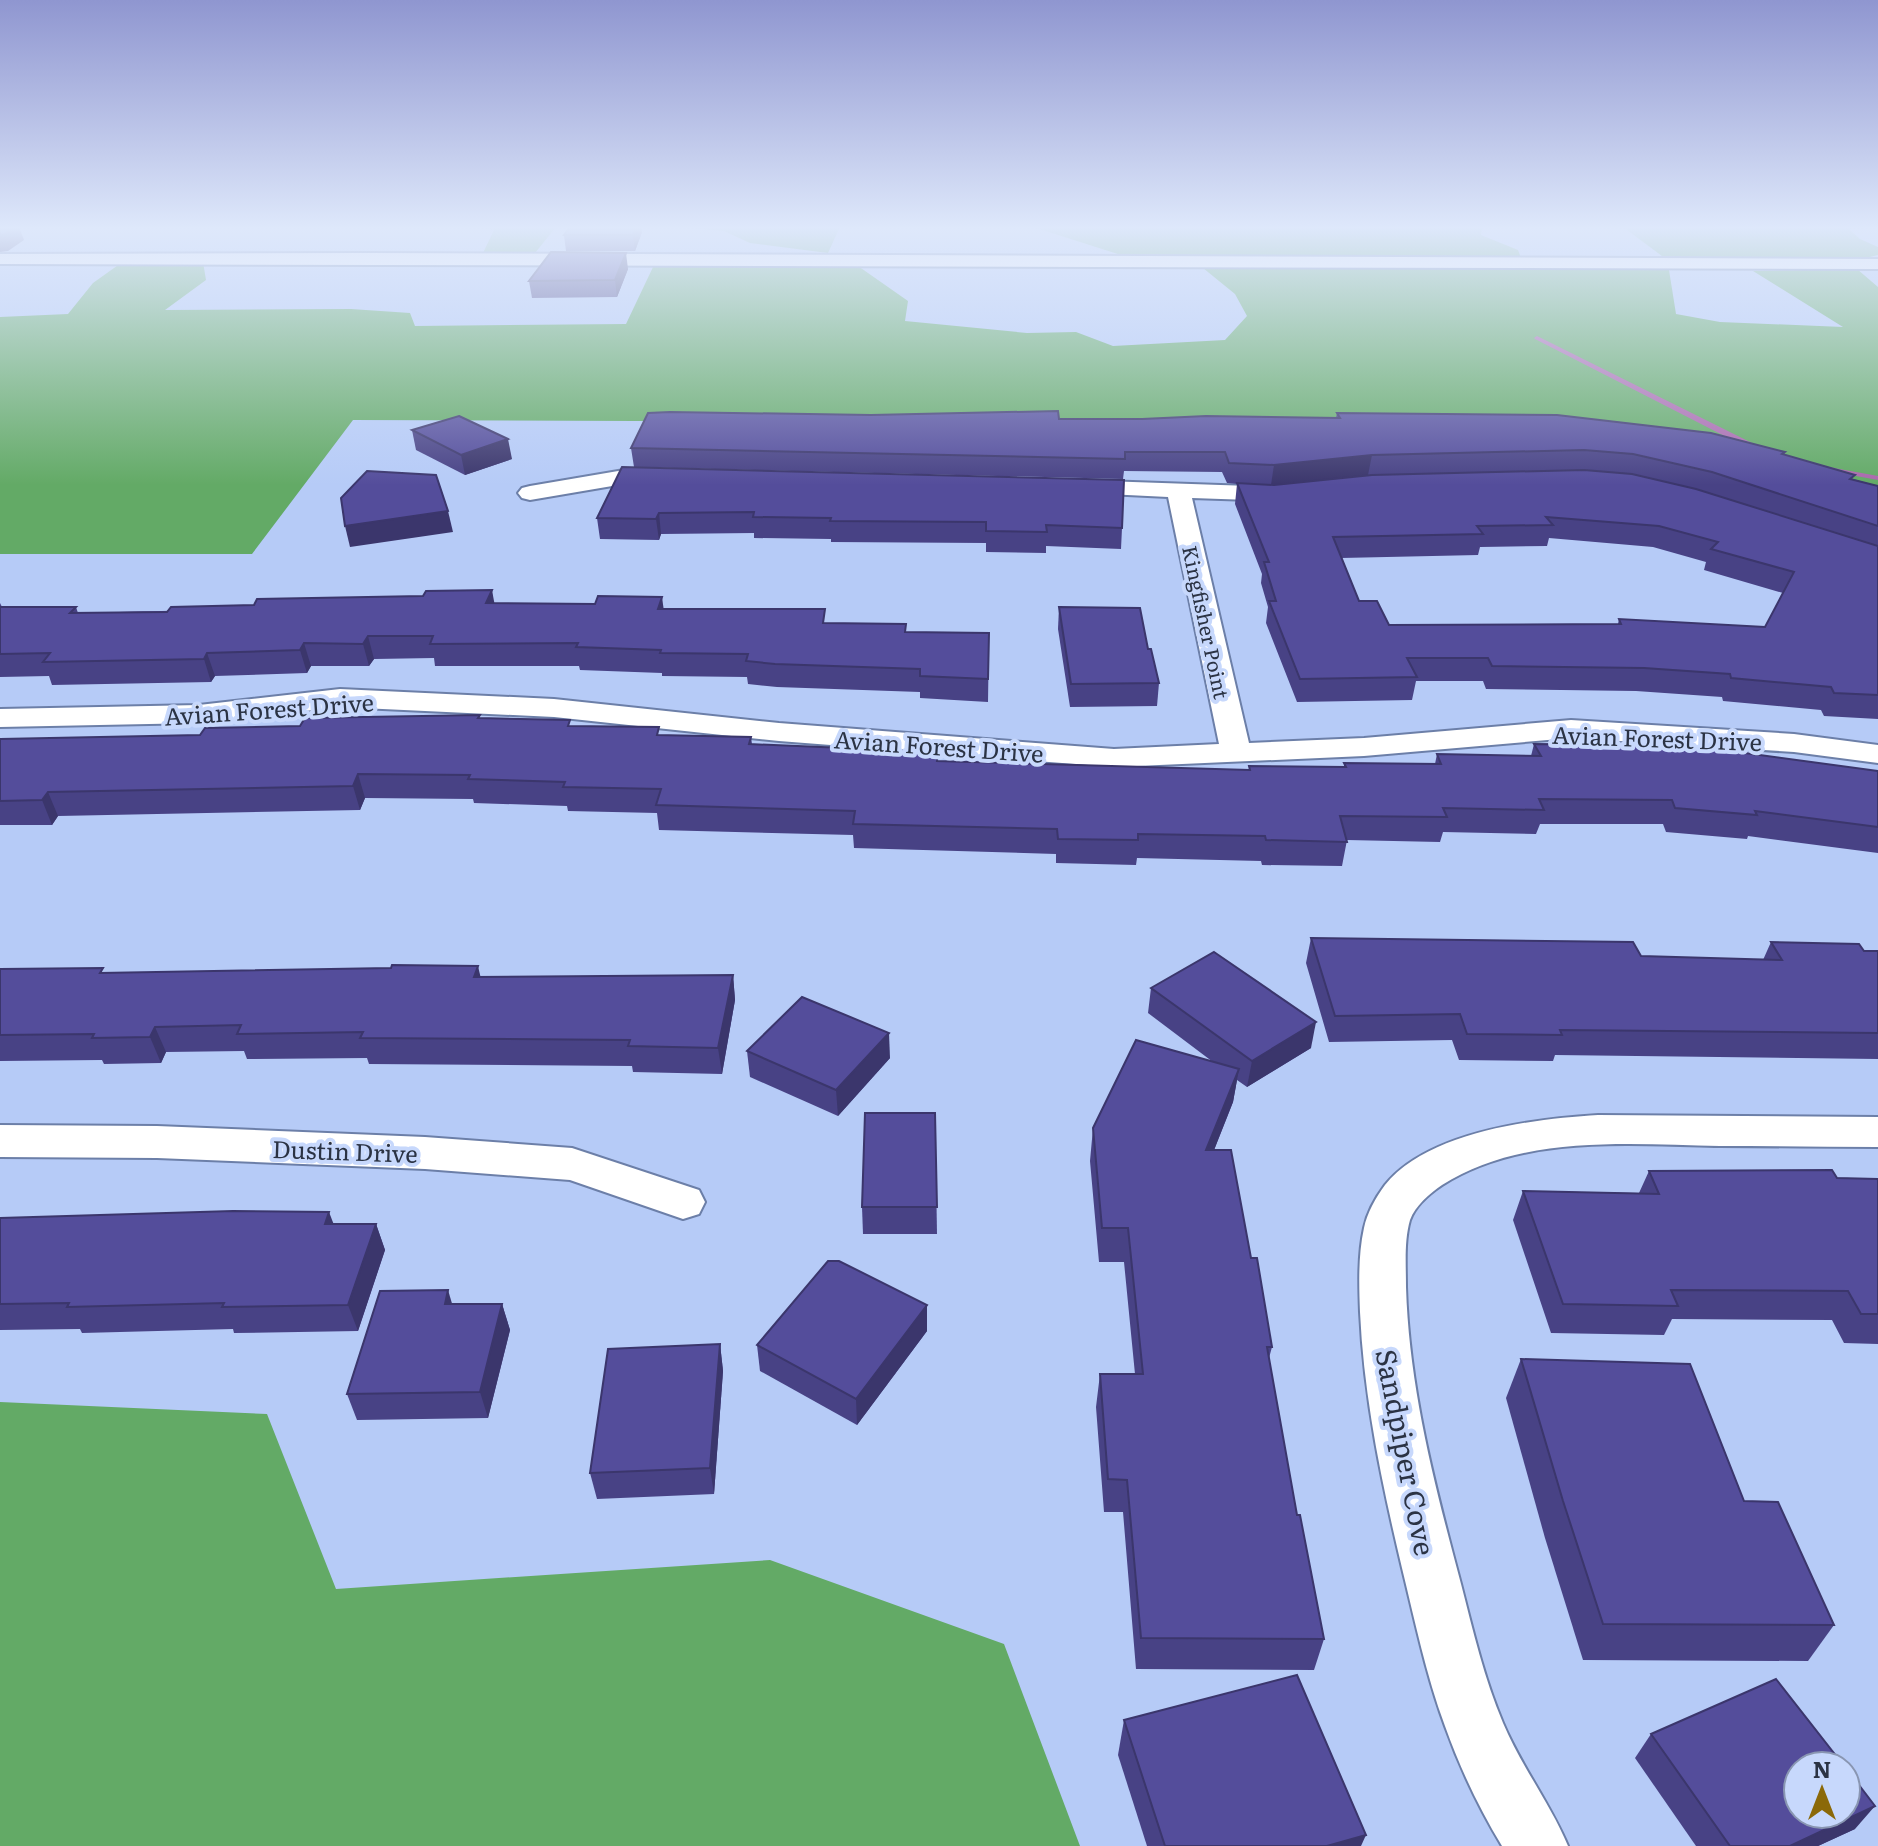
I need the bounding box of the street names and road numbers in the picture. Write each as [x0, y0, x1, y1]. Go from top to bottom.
street label: Kingfisher Point [1176, 543, 1238, 701]
street label: Avian Forest Drive [163, 683, 375, 733]
street label: Avian Forest Drive [1551, 716, 1763, 758]
street label: Avian Forest Drive [833, 720, 1045, 770]
street label: Dustin Drive [272, 1130, 418, 1170]
street label: Sandpiper Cove [1366, 1345, 1448, 1559]

